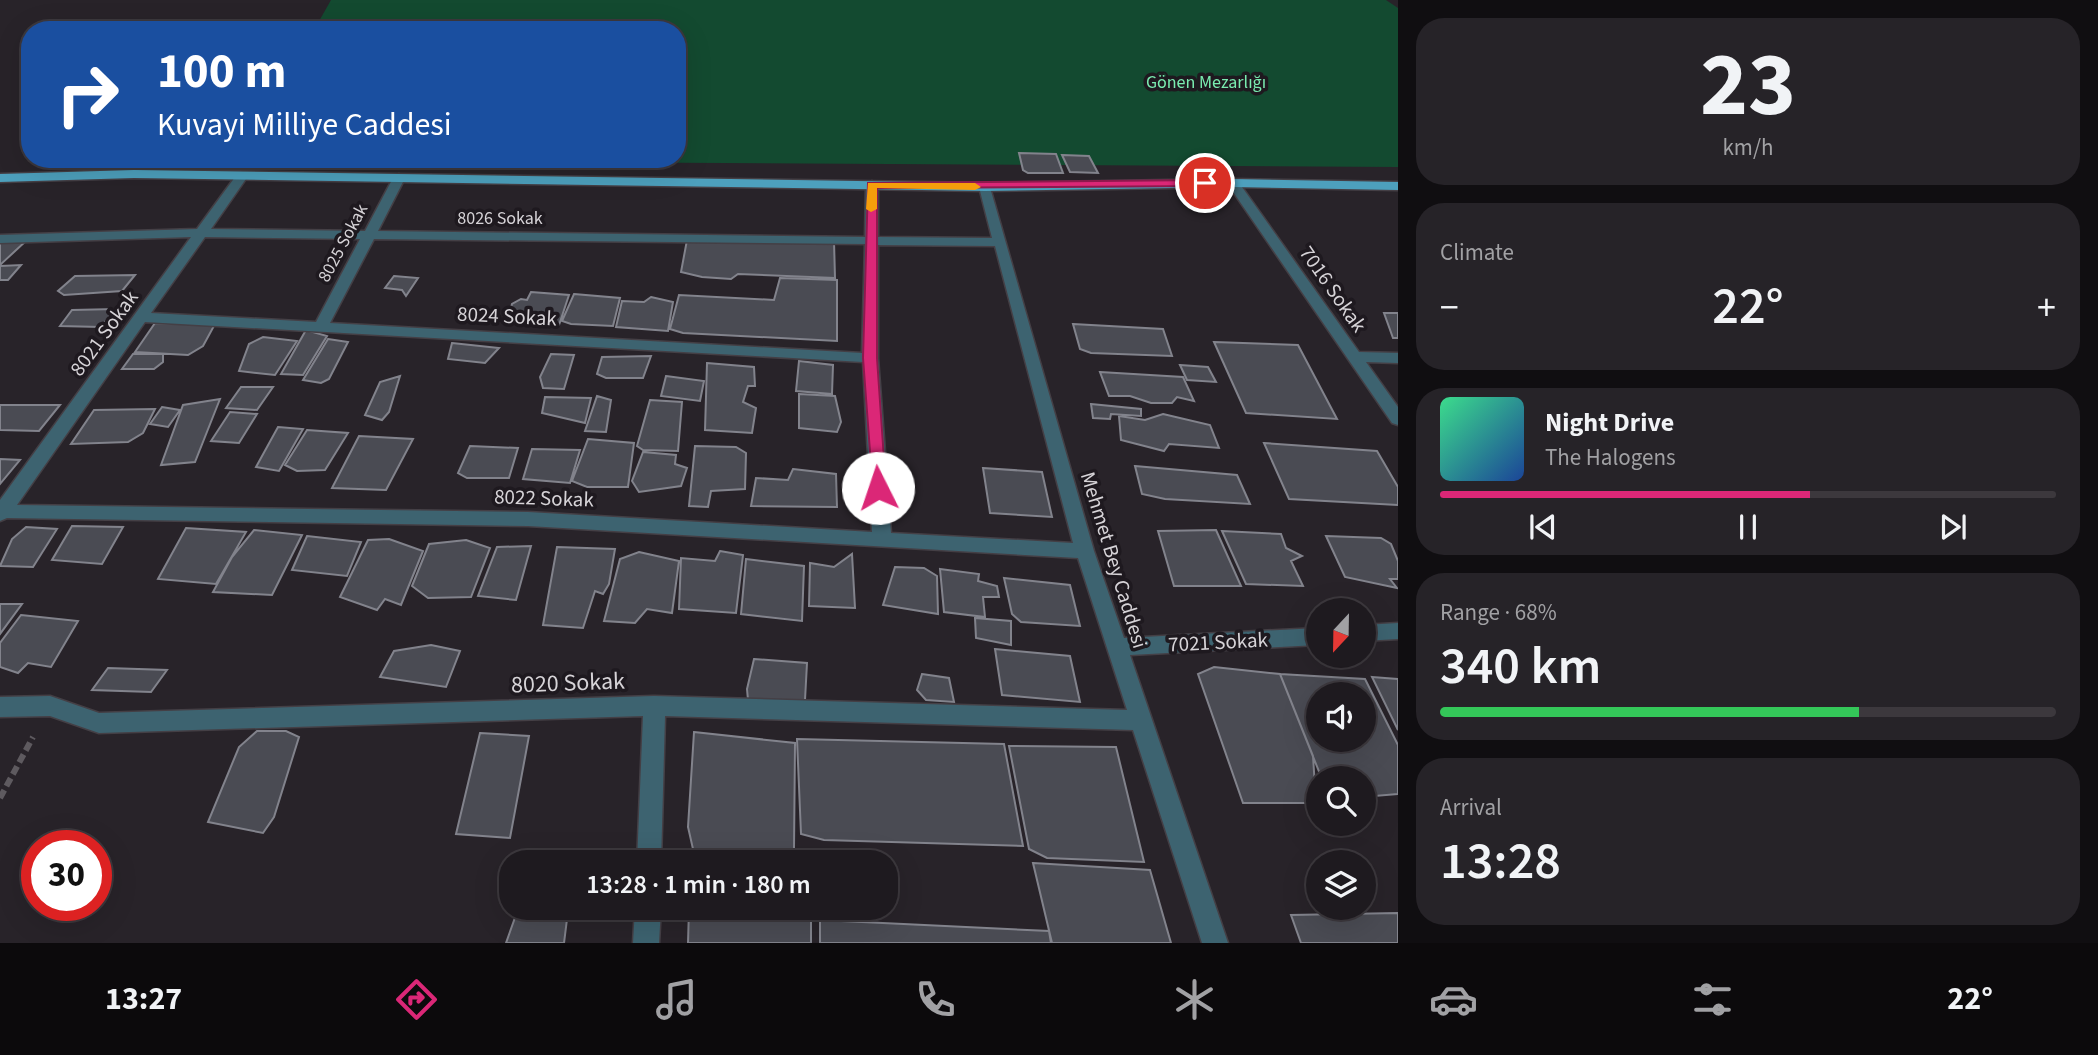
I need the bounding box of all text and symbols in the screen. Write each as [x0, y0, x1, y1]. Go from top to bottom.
text: 23 [1700, 21, 1796, 150]
text: 100 m [157, 37, 286, 107]
icon: right [42, 49, 133, 140]
park label: Gönen Mezarlığı [1146, 70, 1266, 95]
text: Kuvayi Milliye Caddesi [157, 102, 452, 148]
text: km/h [1722, 131, 1774, 164]
pin [1175, 153, 1235, 213]
icon: arrive [1186, 164, 1224, 202]
street label: 8025 Sokak [312, 199, 374, 287]
street label: 8026 Sokak [457, 206, 543, 231]
text: Climate [1440, 236, 1514, 269]
street label: 7016 Sokak [1292, 240, 1374, 339]
text: 22° [1712, 270, 1784, 344]
text: − [1440, 281, 1459, 335]
text: + [2037, 281, 2056, 335]
street label: 8021 Sokak [63, 283, 146, 382]
street label: 8024 Sokak [456, 298, 558, 334]
text: Night Drive [1545, 404, 1674, 441]
text: The Halogens [1545, 441, 1676, 474]
position arrow [841, 451, 915, 525]
street label: Mehmet Bey Caddesi [1073, 468, 1155, 652]
street label: 8022 Sokak [494, 481, 595, 515]
icon: previous [1524, 508, 1562, 546]
icon: pause [1729, 508, 1767, 546]
icon: next [1934, 508, 1972, 546]
text: Range · 68% [1440, 596, 1557, 629]
north arrow [1306, 598, 1376, 668]
map controls [1306, 598, 1376, 920]
street label: 7021 Sokak [1167, 624, 1269, 660]
text: 340 km [1440, 630, 1601, 704]
street label: 8020 Sokak [510, 664, 626, 702]
button: sound [1306, 682, 1376, 752]
button: search [1306, 766, 1376, 836]
text: Arrival [1440, 791, 1502, 824]
text: 13:28 [1440, 825, 1561, 899]
speed limit sign: 30 [21, 830, 112, 921]
button: layers [1306, 850, 1376, 920]
text: 13:28 · 1 min · 180 m [586, 866, 811, 903]
icon: directions [392, 975, 441, 1024]
icon: music [652, 975, 701, 1024]
icon: phone [911, 975, 960, 1024]
icon: climate [1170, 975, 1219, 1024]
icon: car [1429, 975, 1478, 1024]
icon: filters [1688, 975, 1737, 1024]
text: 13:27 [105, 976, 182, 1022]
text: 22° [1947, 976, 1993, 1022]

